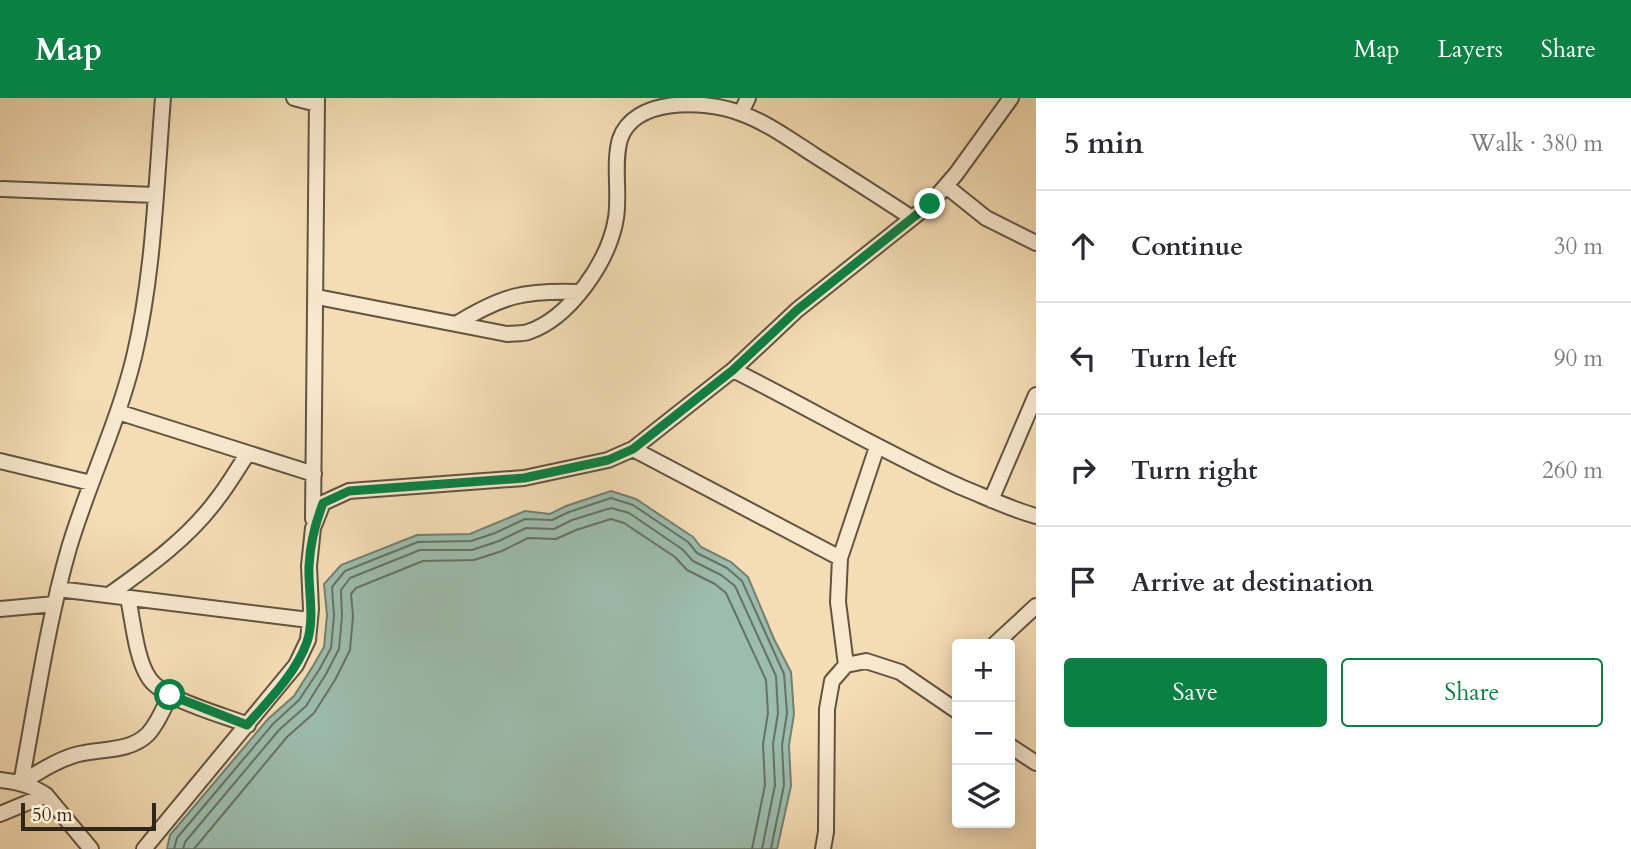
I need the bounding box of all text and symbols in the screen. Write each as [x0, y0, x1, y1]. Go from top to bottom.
text: Map [35, 27, 102, 72]
text: Map [1354, 33, 1400, 66]
text: Layers [1438, 33, 1503, 66]
text: Share [1541, 33, 1596, 66]
text: 5 min [1064, 123, 1144, 164]
text: Walk · 380 m [1470, 128, 1603, 159]
route end [914, 188, 945, 219]
icon: ahead [1064, 227, 1102, 265]
text: Continue [1131, 229, 1243, 264]
text: 30 m [1554, 231, 1603, 262]
icon: left [1064, 339, 1102, 377]
text: Turn left [1131, 341, 1236, 376]
text: 90 m [1554, 343, 1603, 374]
icon: right [1064, 451, 1102, 489]
text: Turn right [1131, 453, 1258, 488]
text: 260 m [1542, 455, 1603, 486]
icon: arrive [1064, 563, 1102, 601]
text: Arrive at destination [1131, 565, 1374, 600]
map controls [952, 639, 1015, 828]
button: + [952, 639, 1015, 702]
button: Save [1064, 658, 1327, 727]
button: Share [1341, 658, 1603, 727]
route start [154, 679, 185, 710]
button: − [952, 702, 1015, 765]
button: layers [952, 765, 1015, 828]
scale bar [21, 800, 156, 832]
text: 50 m [32, 802, 73, 828]

